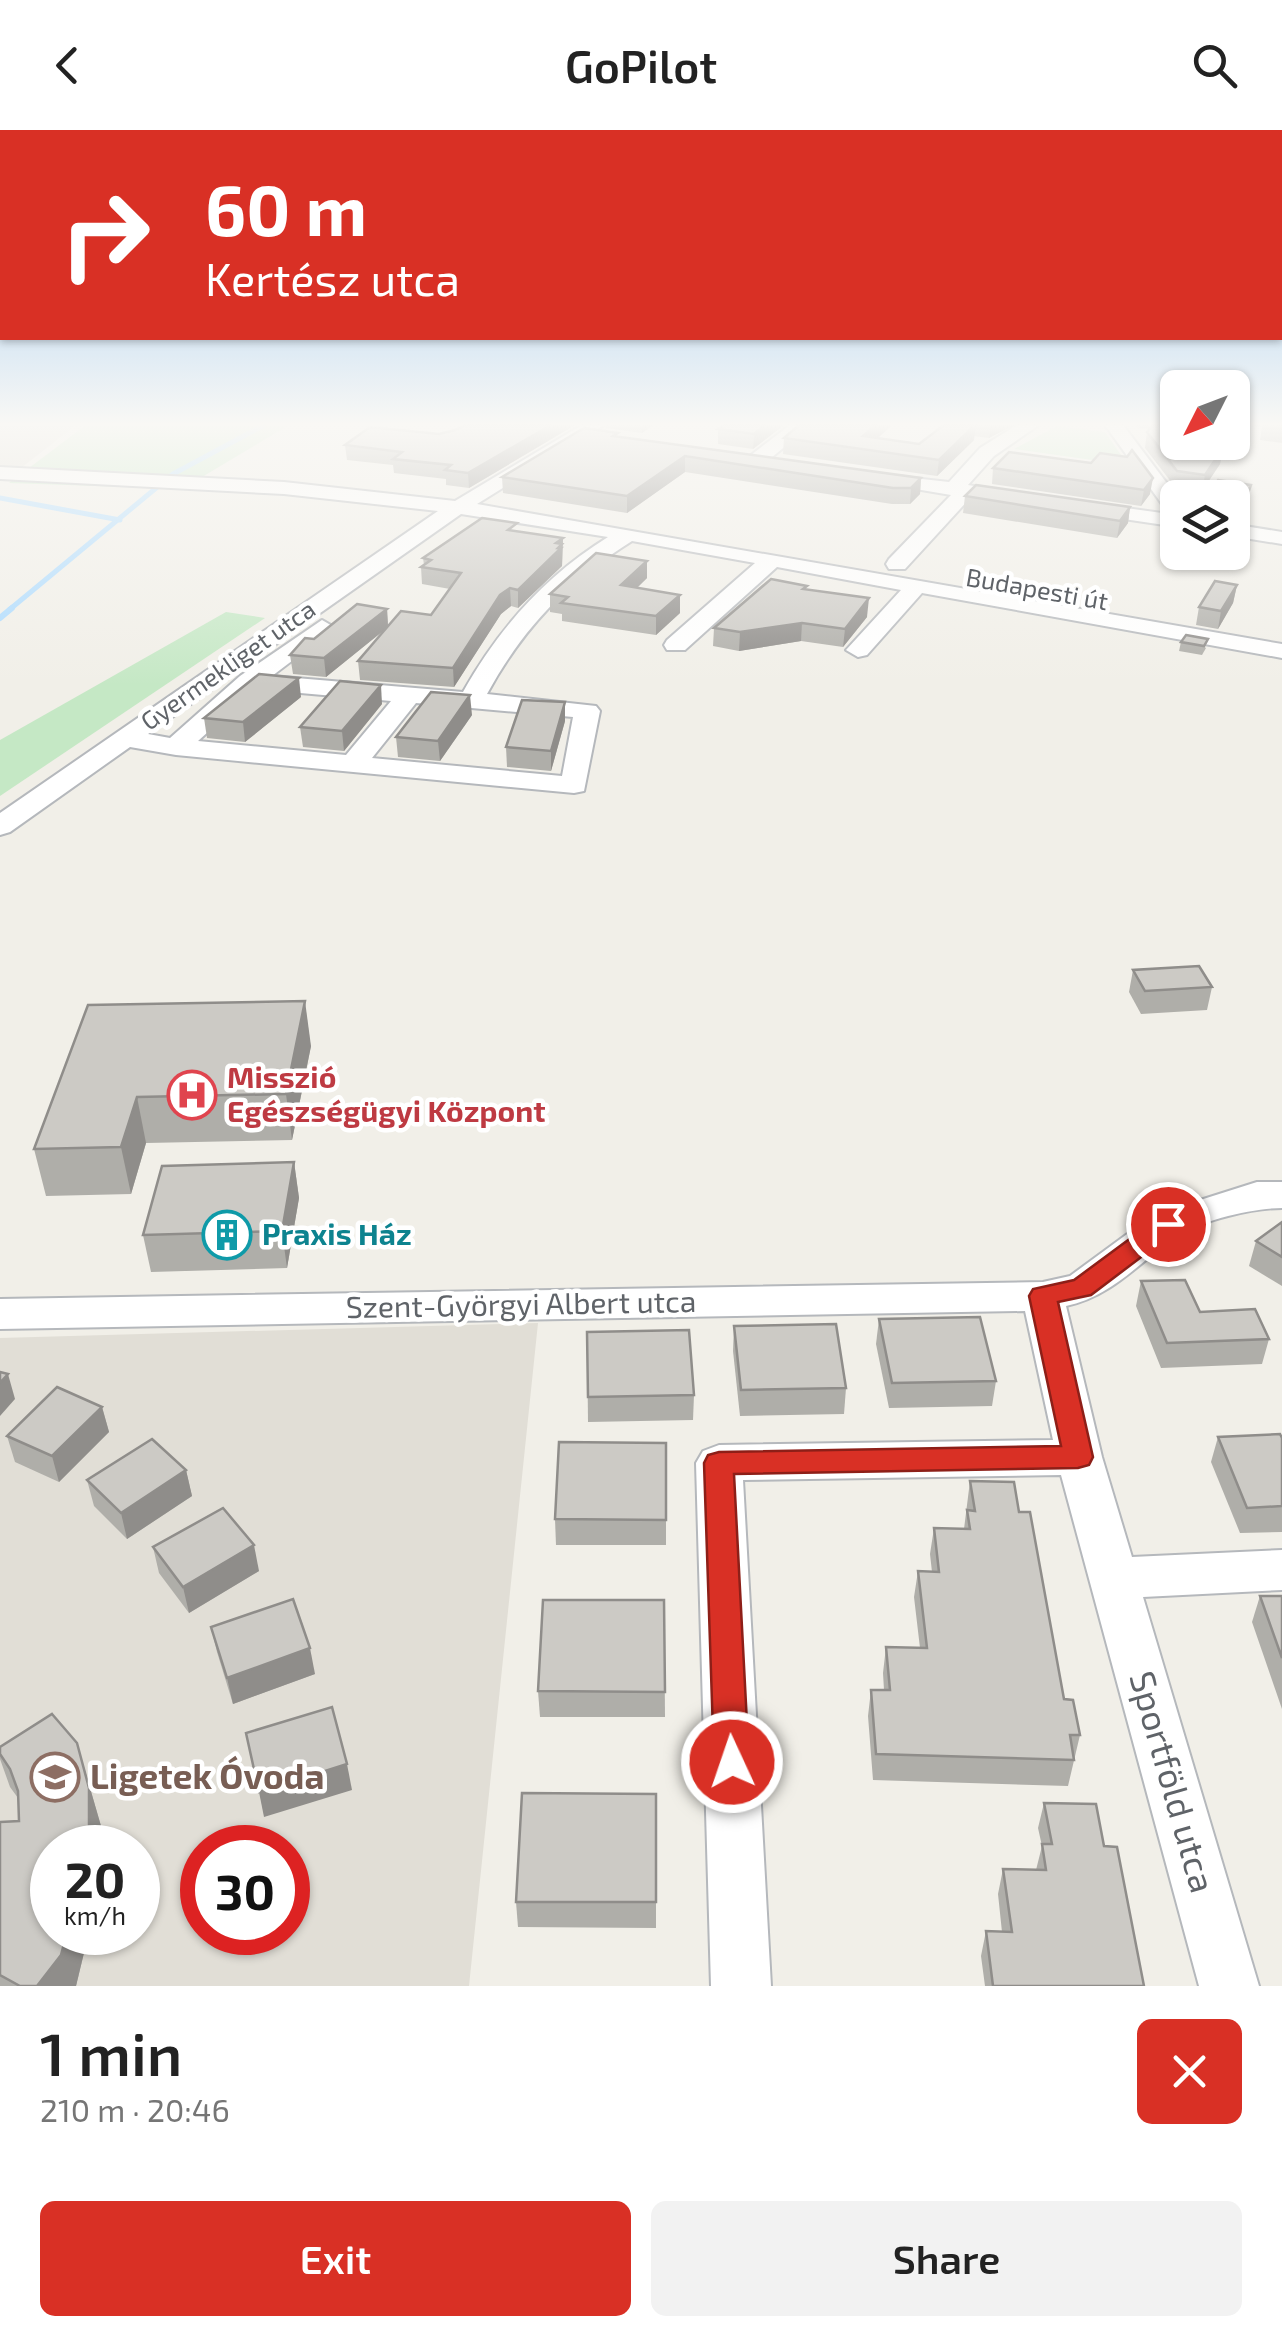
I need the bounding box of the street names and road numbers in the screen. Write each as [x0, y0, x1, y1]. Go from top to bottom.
street label: Budapesti út [964, 561, 1110, 615]
street label: Gyermekliget utca [134, 593, 320, 736]
street label: Szent-Györgyi Albert utca [345, 1282, 697, 1324]
street label: Sportföld utca [1122, 1666, 1226, 1897]

